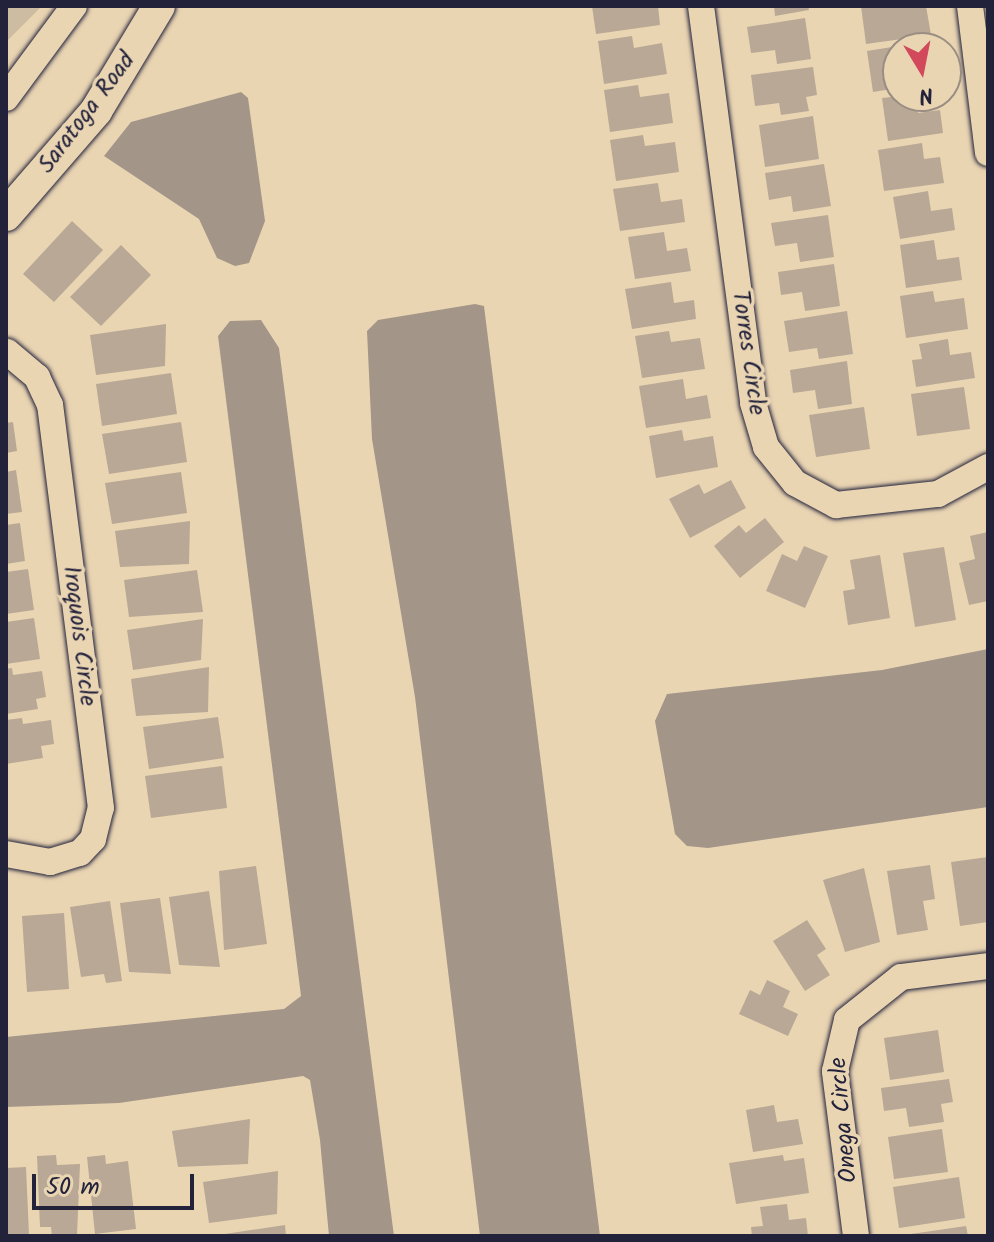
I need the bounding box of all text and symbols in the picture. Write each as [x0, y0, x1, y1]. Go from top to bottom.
north arrow [882, 32, 962, 112]
street label: Saratoga Road [32, 47, 142, 179]
text: N [916, 76, 936, 113]
street label: Torres Circle [725, 289, 771, 417]
street label: Iroquois Circle [56, 564, 102, 708]
street label: Onega Circle [824, 1056, 864, 1184]
scale bar [36, 1158, 198, 1208]
text: 50 m [46, 1168, 100, 1207]

